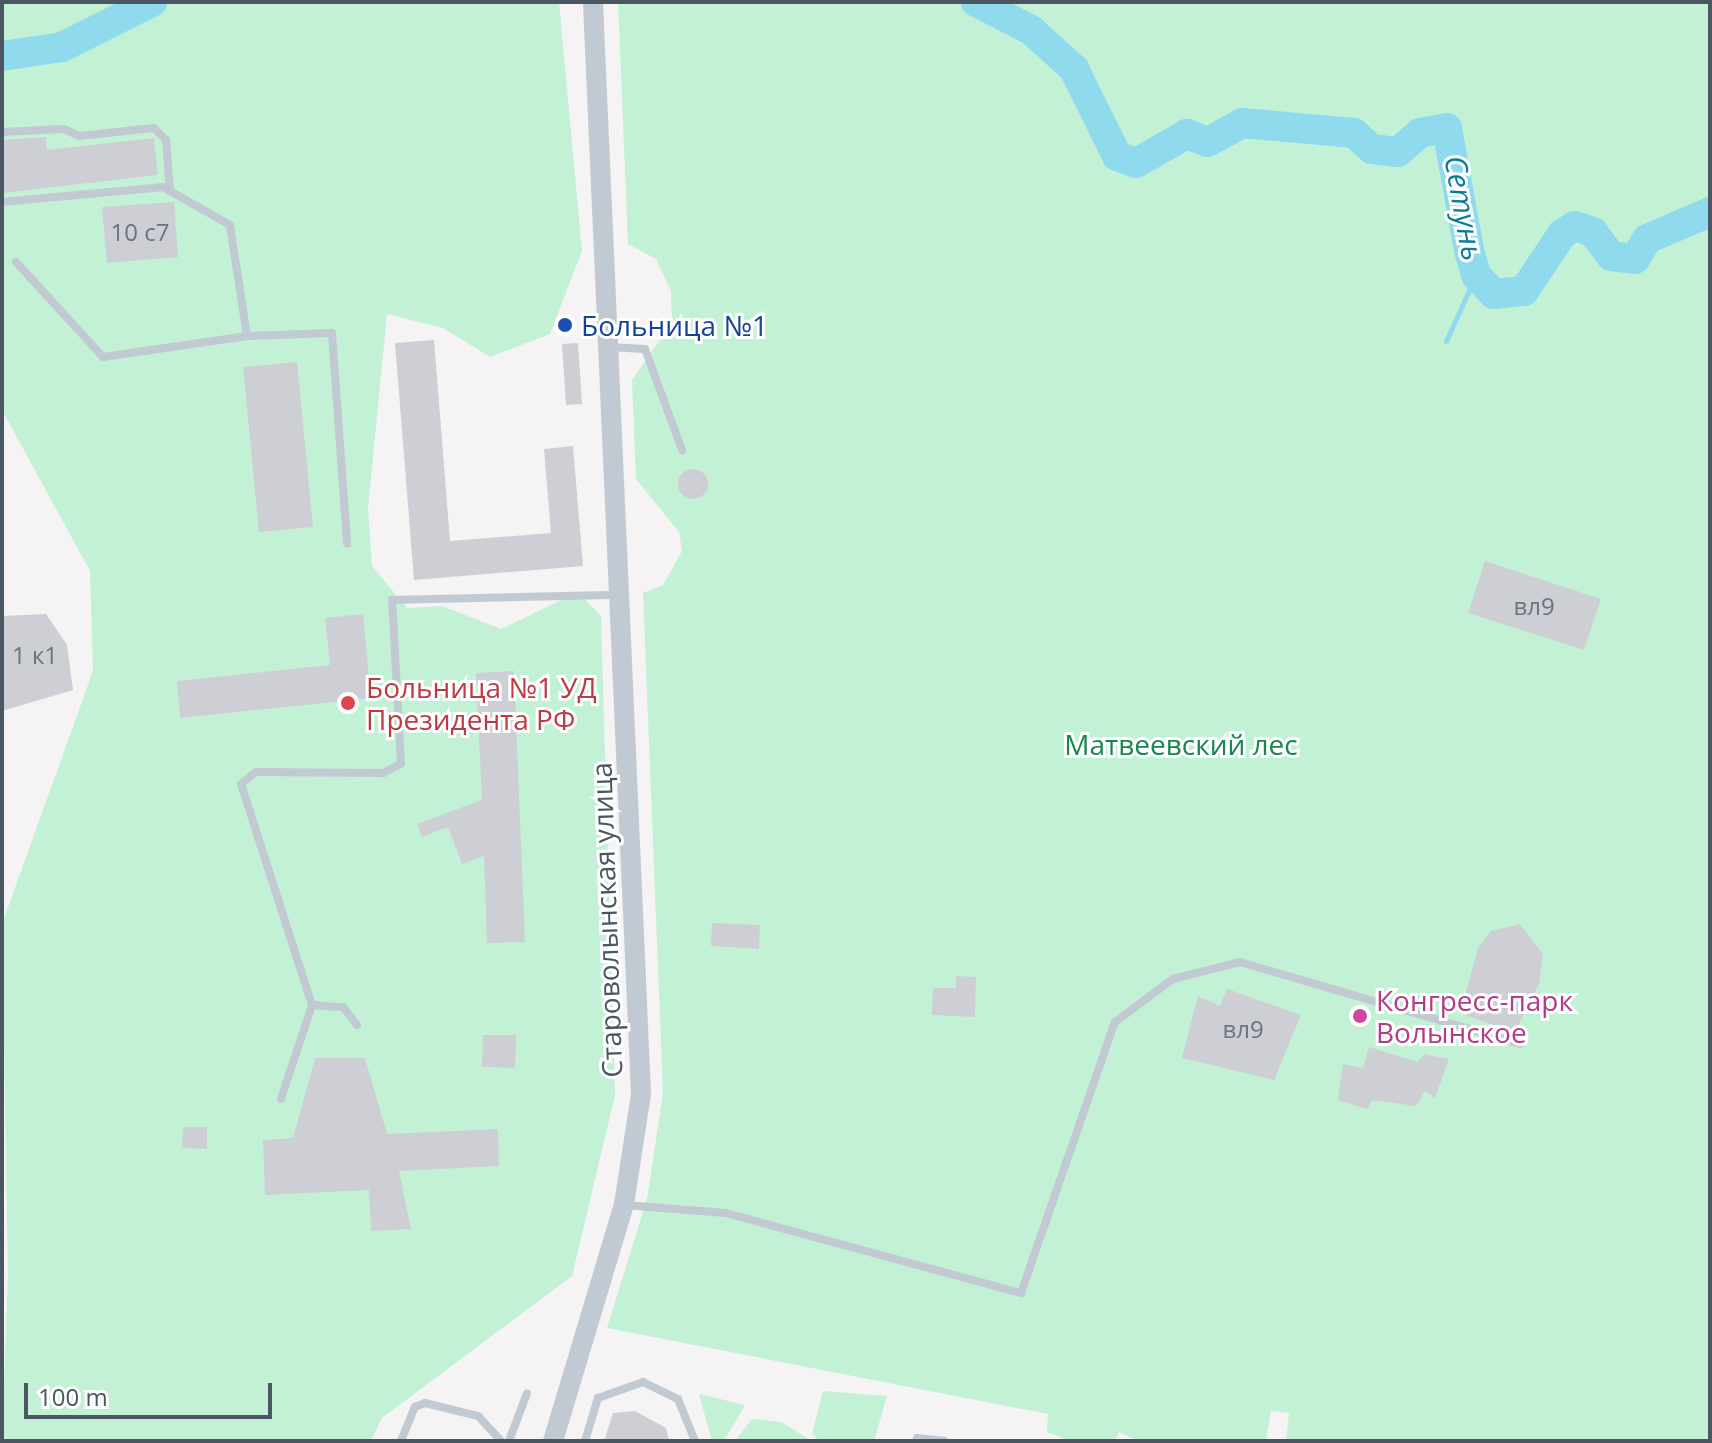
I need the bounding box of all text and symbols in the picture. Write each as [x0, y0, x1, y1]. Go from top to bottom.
water label: Сетунь [1437, 153, 1491, 263]
house number: 10 с7 [111, 218, 169, 246]
place label: Больница №1 [581, 308, 768, 342]
marker: Больница №1 [556, 316, 574, 334]
house number: вл9 [1513, 592, 1555, 620]
house number: 1 к1 [12, 641, 58, 669]
place label: Больница №1 УД Президента РФ [366, 670, 597, 736]
marker: Больница №1 УД Президента РФ [337, 692, 359, 714]
park label: Матвеевский лес [1064, 727, 1298, 761]
street label: Староволынская улица [584, 762, 628, 1078]
place label: Конгресс-парк Волынское [1376, 983, 1573, 1049]
marker: Конгресс-парк Волынское [1351, 1007, 1369, 1025]
house number: вл9 [1222, 1015, 1264, 1043]
scale bar [28, 1367, 276, 1417]
text: 100 m [38, 1380, 108, 1413]

